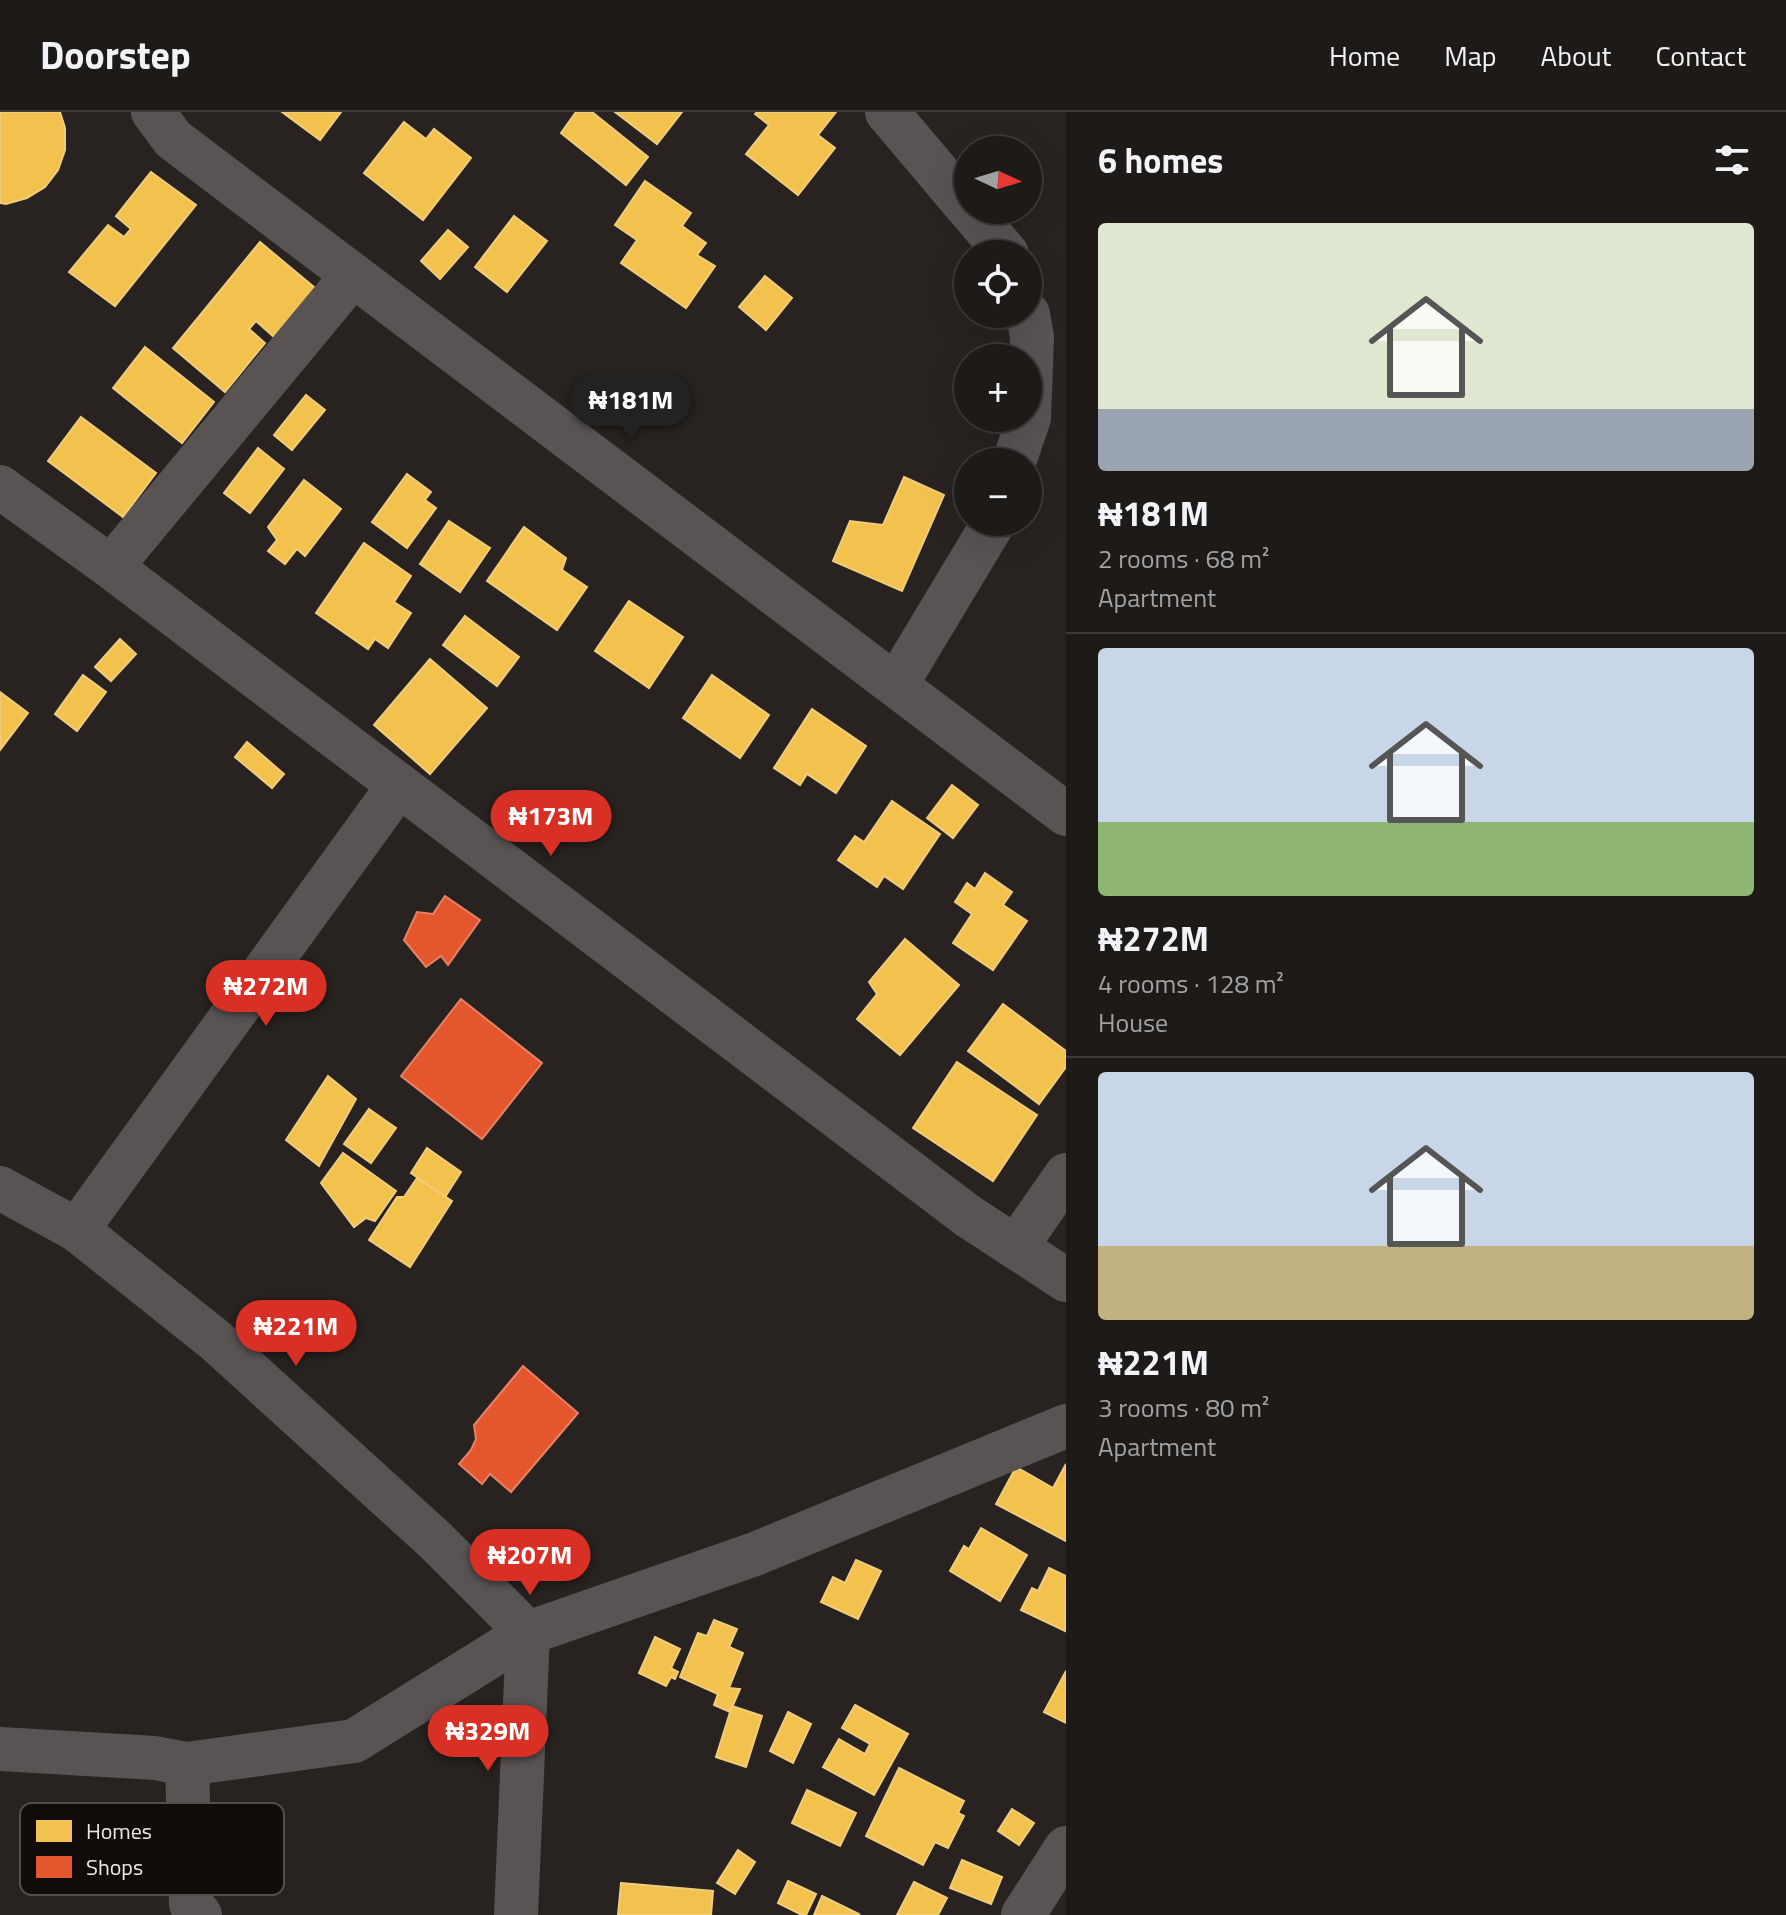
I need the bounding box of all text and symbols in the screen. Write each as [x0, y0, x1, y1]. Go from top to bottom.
text: Doorstep [40, 26, 191, 84]
text: Home [1329, 34, 1400, 77]
text: Map [1444, 34, 1497, 77]
text: About [1541, 34, 1611, 77]
text: Contact [1655, 34, 1746, 77]
text: 6 homes [1098, 134, 1223, 186]
north arrow [954, 136, 1042, 224]
map controls [954, 136, 1042, 536]
icon: filters [1710, 138, 1754, 182]
button: locate [954, 240, 1042, 328]
icon: home [1354, 275, 1498, 419]
button: + [954, 344, 1042, 432]
pin: ₦181M [575, 374, 687, 442]
text: ₦181M [589, 380, 673, 419]
button: − [954, 448, 1042, 536]
text: ₦181M [1098, 487, 1209, 539]
text: 2 rooms · 68 m² [1098, 539, 1269, 578]
text: Apartment [1098, 578, 1216, 617]
icon: home [1354, 700, 1498, 844]
pin: ₦173M [495, 790, 607, 858]
text: ₦173M [509, 796, 593, 835]
text: ₦272M [1098, 912, 1209, 964]
pin: ₦272M [210, 960, 322, 1028]
text: 4 rooms · 128 m² [1098, 964, 1284, 1003]
text: ₦272M [224, 966, 308, 1005]
text: House [1098, 1003, 1168, 1042]
icon: home [1354, 1124, 1498, 1268]
pin: ₦221M [240, 1300, 352, 1368]
text: ₦221M [254, 1306, 338, 1345]
text: ₦221M [1098, 1336, 1209, 1388]
text: 3 rooms · 80 m² [1098, 1388, 1269, 1427]
text: Apartment [1098, 1427, 1216, 1466]
pin: ₦207M [474, 1529, 586, 1597]
text: ₦207M [488, 1535, 572, 1574]
pin: ₦329M [432, 1705, 544, 1773]
text: ₦329M [446, 1711, 530, 1750]
legend [20, 1803, 284, 1895]
text: Homes [86, 1814, 152, 1848]
text: Shops [86, 1850, 143, 1884]

